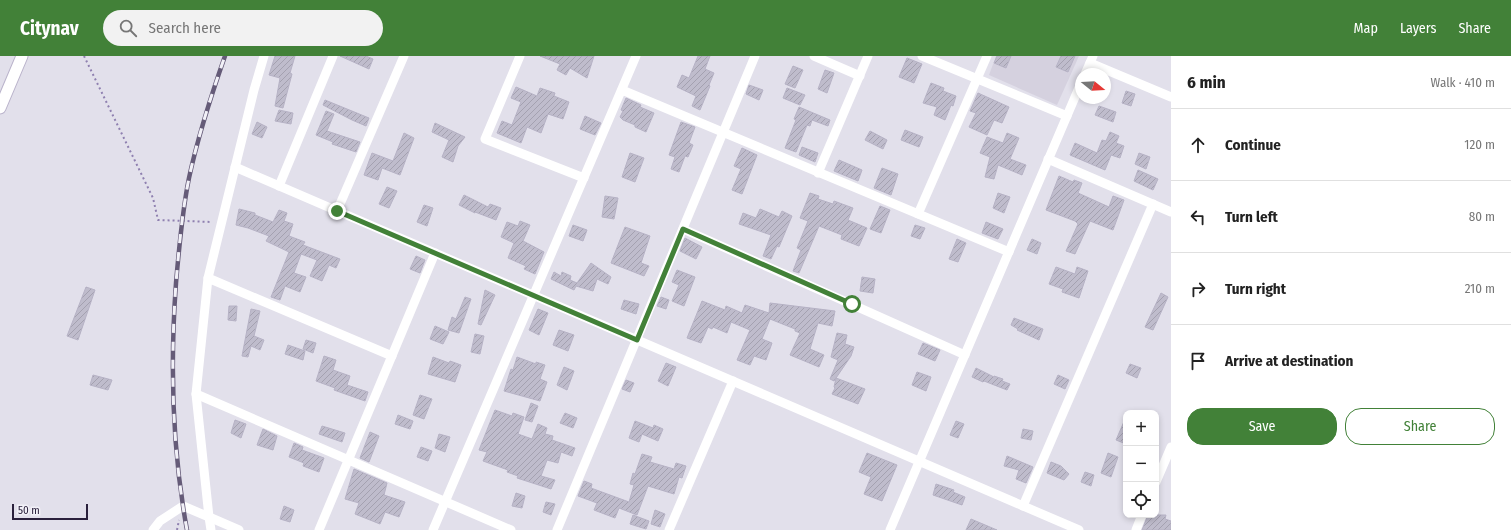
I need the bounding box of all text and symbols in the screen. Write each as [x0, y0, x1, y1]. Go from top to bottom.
search box [103, 10, 383, 46]
text: Citynav [20, 17, 79, 40]
icon: search [117, 17, 139, 39]
text: Search here [149, 19, 221, 37]
text: Map [1354, 20, 1378, 37]
text: Layers [1400, 20, 1436, 37]
text: Share [1458, 20, 1491, 37]
north arrow [1075, 68, 1111, 104]
text: 6 min [1187, 72, 1226, 93]
text: Walk · 410 m [1431, 75, 1495, 90]
icon: ahead [1187, 134, 1209, 156]
text: Continue [1225, 136, 1281, 154]
text: 120 m [1464, 137, 1495, 152]
route end [328, 202, 346, 220]
icon: left [1187, 206, 1209, 228]
text: Turn left [1225, 208, 1278, 226]
text: 80 m [1469, 209, 1495, 224]
icon: right [1187, 278, 1209, 300]
text: Turn right [1225, 280, 1286, 298]
text: 210 m [1465, 281, 1495, 296]
route start [843, 295, 861, 313]
icon: arrive [1187, 350, 1209, 372]
text: Arrive at destination [1225, 352, 1353, 370]
button: Save [1187, 408, 1337, 445]
button: Share [1345, 408, 1495, 445]
map controls [1123, 410, 1159, 518]
button: + [1123, 410, 1159, 446]
button: − [1123, 446, 1159, 482]
button: locate [1123, 482, 1159, 518]
scale bar [12, 502, 88, 521]
text: 50 m [18, 504, 40, 517]

